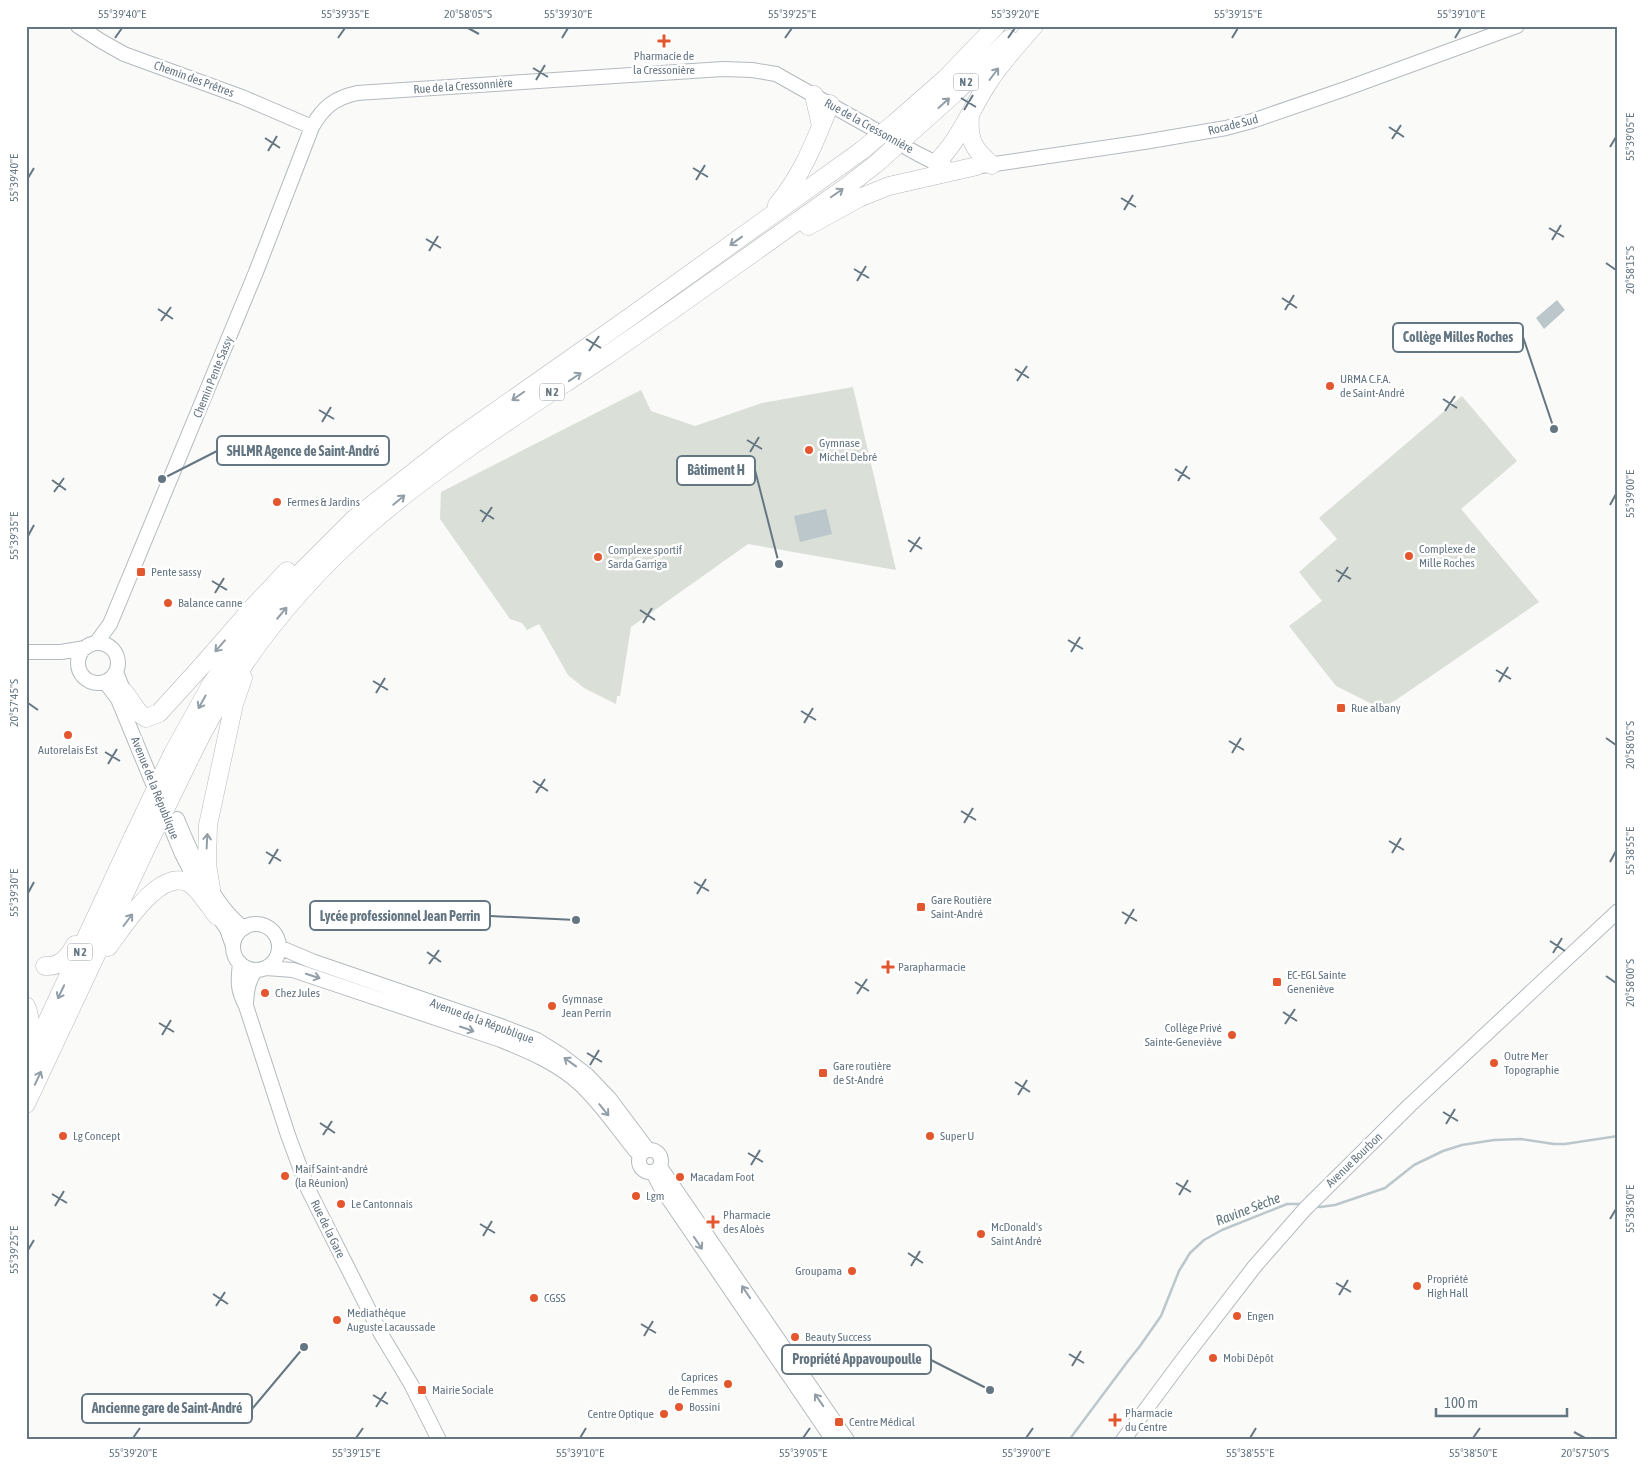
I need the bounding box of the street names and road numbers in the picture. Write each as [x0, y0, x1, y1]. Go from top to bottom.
street label: Chemin des Prêtres [152, 58, 236, 100]
road number: N 2 [954, 74, 978, 90]
street label: Rue de la Cressonnière [413, 76, 513, 96]
street label: Rue de la Cressonnière [822, 96, 916, 156]
street label: Rocade Sud [1207, 112, 1259, 138]
street label: Chemin Pente Sassy [190, 334, 236, 420]
road number: N 2 [540, 384, 564, 401]
street label: Avenue de la République [128, 735, 182, 841]
road number: N 2 [68, 944, 92, 960]
street label: Avenue de la République [428, 996, 536, 1046]
street label: Avenue Bourbon [1323, 1130, 1385, 1190]
street label: Rue de la Gare [308, 1198, 348, 1260]

